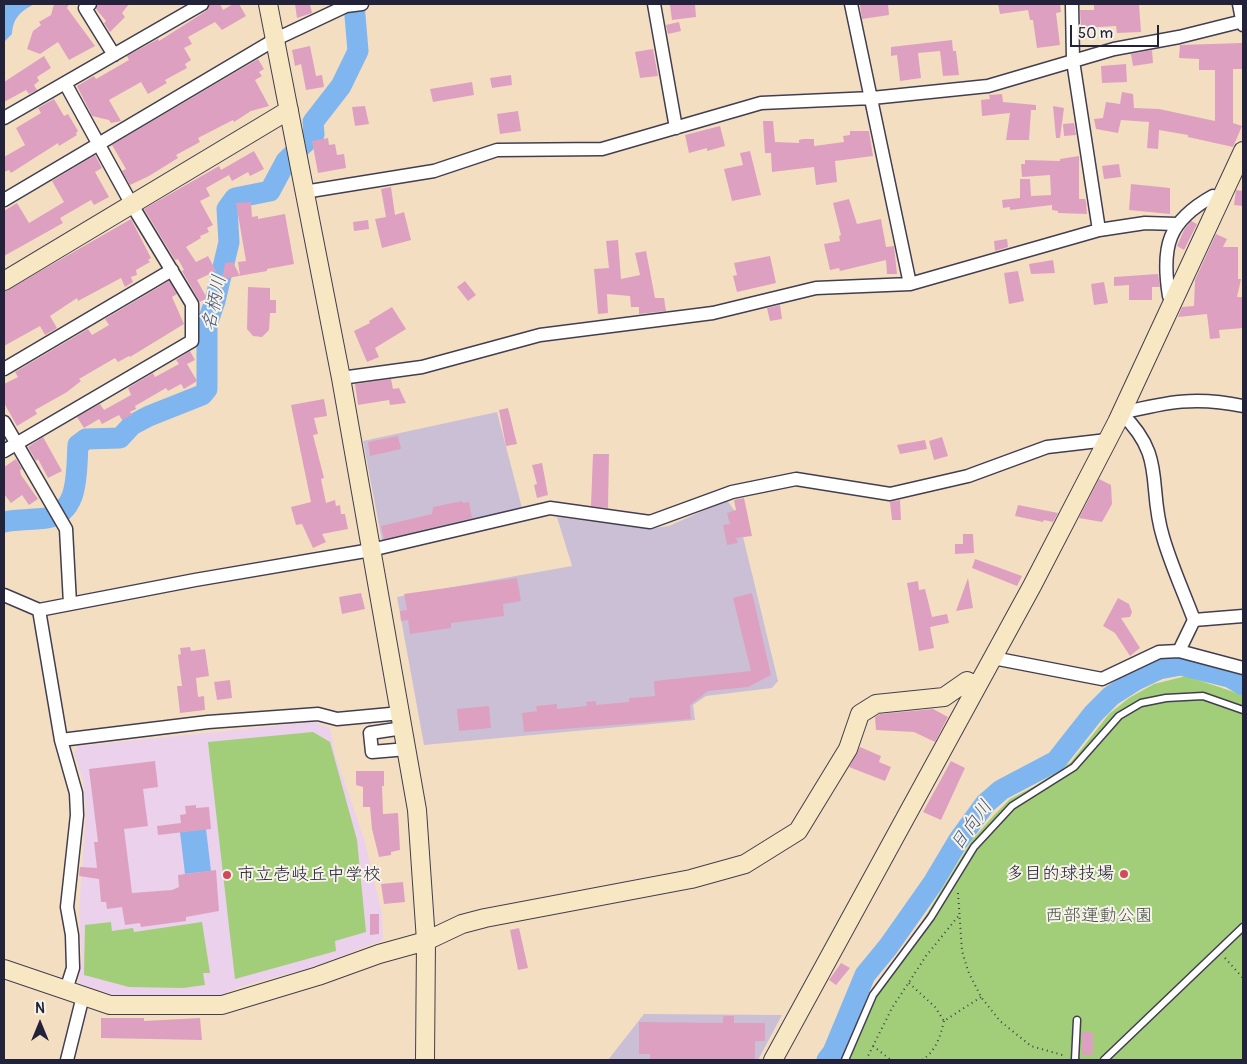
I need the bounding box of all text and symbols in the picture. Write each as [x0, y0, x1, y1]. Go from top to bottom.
scale bar [1072, 15, 1161, 47]
text: 50 m [1078, 24, 1113, 43]
water label: 名柄川 [198, 273, 232, 333]
water label: 日向川 [946, 796, 998, 856]
place label: 多目的球技場 [1006, 863, 1114, 885]
place label: 市立壱岐丘中学校 [237, 864, 381, 886]
marker: 多目的球技場 [1118, 868, 1130, 880]
marker: 市立壱岐丘中学校 [221, 869, 233, 881]
park label: 西部運動公園 [1045, 905, 1153, 927]
north arrow [15, 999, 65, 1049]
text: N [35, 1000, 45, 1017]

